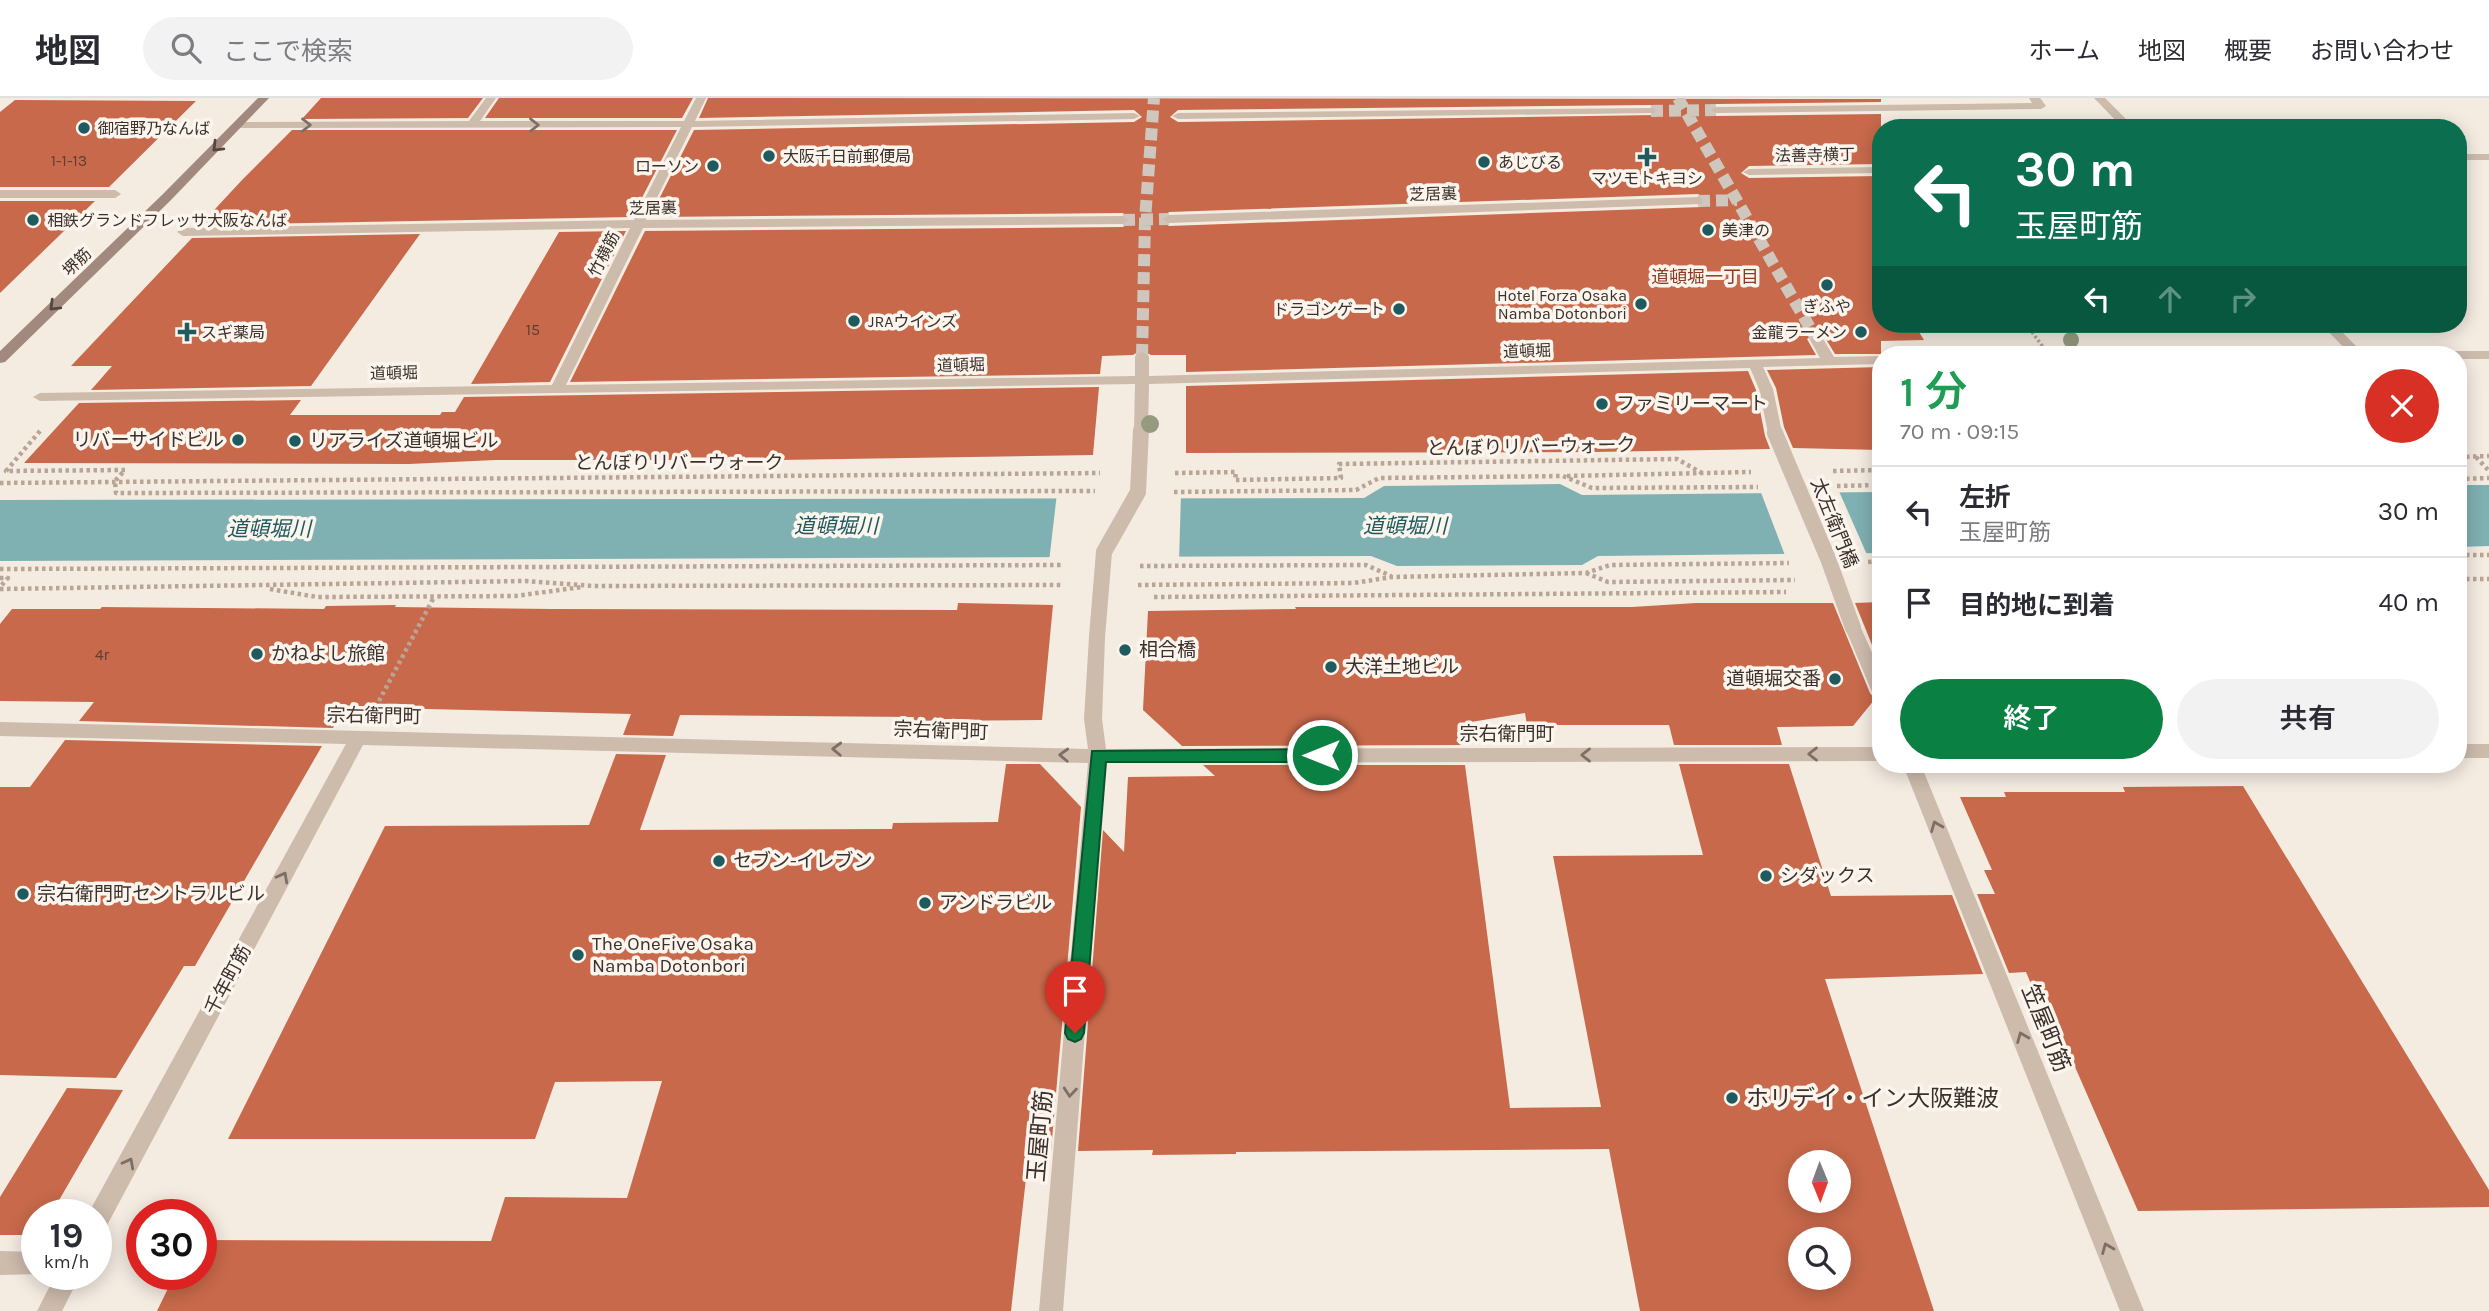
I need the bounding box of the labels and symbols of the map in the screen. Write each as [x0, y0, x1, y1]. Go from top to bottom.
one-way arrow [302, 117, 312, 133]
one-way arrow [529, 117, 540, 133]
place label: 御宿野乃なんば [98, 119, 210, 138]
marker: 御宿野乃なんば [76, 120, 92, 136]
one-way arrow [212, 138, 225, 151]
street label: 法善寺横丁 [1775, 145, 1855, 165]
place label: 大阪千日前郵便局 [783, 147, 911, 166]
marker: 大阪千日前郵便局 [761, 148, 777, 164]
marker: マツモトキヨシ [1639, 149, 1655, 165]
house number: 1-1-13 [51, 151, 87, 170]
place label: あじびる [1498, 153, 1562, 172]
marker: あじびる [1476, 154, 1492, 170]
place label: ローソン [635, 157, 699, 176]
marker: ローソン [705, 158, 721, 174]
place label: マツモトキヨシ [1591, 169, 1703, 188]
street label: 芝居裏 [1409, 184, 1457, 204]
street label: 芝居裏 [629, 198, 677, 218]
place label: 相鉄グランドフレッサ大阪なんば [47, 211, 287, 230]
marker: 相鉄グランドフレッサ大阪なんば [25, 212, 41, 228]
place label: 美津の [1722, 221, 1770, 240]
marker: 美津の [1700, 222, 1716, 238]
street label: 竹横筋 [585, 228, 623, 280]
street label: 堺筋 [59, 244, 95, 280]
district label: 道頓堀一丁目 [1651, 266, 1759, 288]
marker: ぎふや [1819, 277, 1835, 293]
place label: Hotel Forza Osaka Namba Dotonbori [1497, 286, 1627, 323]
marker: Hotel Forza Osaka Namba Dotonbori [1633, 296, 1649, 312]
place label: ぎふや [1803, 297, 1851, 316]
one-way arrow [50, 298, 63, 311]
place label: ドラゴンゲート [1273, 300, 1385, 319]
marker: ドラゴンゲート [1391, 301, 1407, 317]
place label: JRAウインズ [868, 312, 957, 331]
marker: JRAウインズ [846, 313, 862, 329]
house number: 15 [526, 320, 540, 339]
place label: スギ薬局 [201, 323, 265, 342]
place label: 金龍ラーメン [1752, 323, 1847, 342]
marker: スギ薬局 [179, 324, 195, 340]
marker: 金龍ラーメン [1853, 324, 1869, 340]
street label: 道頓堀 [1503, 341, 1551, 361]
street label: 道頓堀 [937, 355, 985, 375]
street label: 道頓堀 [370, 363, 418, 383]
place label: ファミリーマート [1616, 393, 1768, 415]
marker: ファミリーマート [1594, 396, 1610, 412]
place label: リバーサイドビル [72, 429, 224, 451]
place label: リアライズ道頓堀ビル [309, 430, 498, 452]
marker: リバーサイドビル [230, 432, 246, 448]
marker: リアライズ道頓堀ビル [287, 433, 303, 449]
street label: とんぼりリバーウォーク [1426, 434, 1636, 460]
street label: とんぼりリバーウォーク [574, 452, 784, 474]
street label: 太左衛門橋 [1806, 475, 1862, 571]
water label: 道頓堀川 [794, 514, 880, 538]
water label: 道頓堀川 [1363, 514, 1449, 538]
water label: 道頓堀川 [227, 517, 313, 541]
place label: 相合橋 [1139, 639, 1196, 661]
marker: 相合橋 [1117, 642, 1133, 658]
place label: かねよし旅館 [271, 643, 385, 665]
house number: 4r [95, 645, 110, 664]
marker: かねよし旅館 [249, 646, 265, 662]
place label: 大洋土地ビル [1345, 656, 1459, 678]
marker: 大洋土地ビル [1323, 659, 1339, 675]
place label: 道頓堀交番 [1726, 668, 1821, 690]
marker: 道頓堀交番 [1827, 671, 1843, 687]
street label: 宗右衛門町 [326, 704, 422, 728]
street label: 宗右衛門町 [893, 718, 989, 744]
position arrow [1285, 718, 1359, 792]
street label: 宗右衛門町 [1459, 723, 1555, 745]
one-way arrow [831, 741, 841, 757]
one-way arrow [1807, 746, 1818, 762]
one-way arrow [1058, 747, 1069, 763]
one-way arrow [1580, 747, 1590, 763]
one-way arrow [1931, 821, 1945, 833]
place label: セブン-イレブン [733, 850, 873, 872]
marker: セブン-イレブン [711, 853, 727, 869]
place label: シダックス [1780, 865, 1874, 887]
marker: シダックス [1758, 868, 1774, 884]
one-way arrow [275, 871, 288, 884]
place label: 宗右衛門町セントラルビル [37, 883, 265, 905]
marker: 宗右衛門町セントラルビル [15, 886, 31, 902]
place label: アンドラビル [939, 892, 1052, 914]
marker: アンドラビル [917, 895, 933, 911]
place label: The OneFive Osaka Namba Dotonbori [592, 933, 754, 977]
street label: 千年町筋 [200, 941, 256, 1019]
marker: The OneFive Osaka Namba Dotonbori [570, 947, 586, 963]
pin [1045, 961, 1105, 1033]
street label: 笠屋町筋 [2016, 980, 2076, 1076]
one-way arrow [2016, 1031, 2030, 1043]
place label: ホリデイ・イン大阪難波 [1746, 1085, 1999, 1112]
one-way arrow [1063, 1087, 1078, 1098]
street label: 玉屋町筋 [1023, 1089, 1057, 1183]
marker: ホリデイ・イン大阪難波 [1724, 1090, 1740, 1106]
north arrow [1788, 1150, 1852, 1213]
one-way arrow [120, 1158, 134, 1170]
speed limit sign: 30 [126, 1199, 217, 1290]
one-way arrow [2101, 1242, 2115, 1254]

